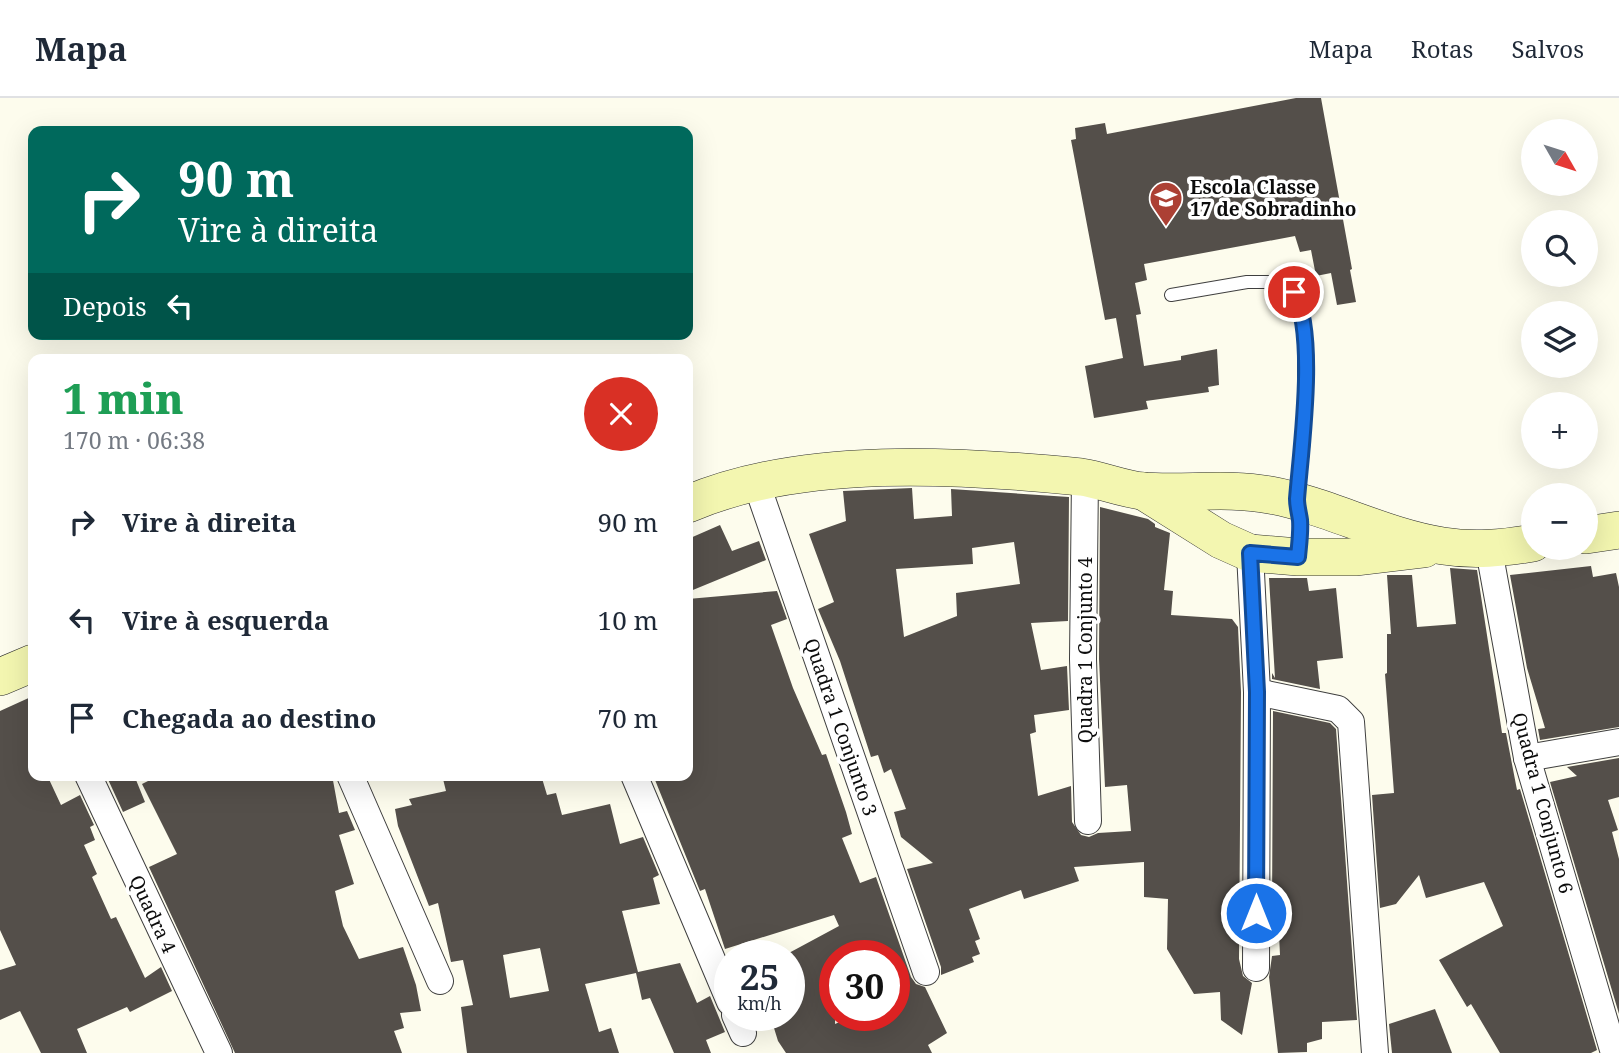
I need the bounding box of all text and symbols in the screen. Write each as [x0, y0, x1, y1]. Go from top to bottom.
text: Mapa [35, 26, 127, 71]
text: Mapa [1309, 32, 1373, 65]
text: Rotas [1411, 32, 1473, 65]
text: Salvos [1511, 32, 1584, 65]
north arrow [1521, 119, 1598, 196]
map controls [1521, 119, 1598, 560]
text: 90 m [178, 145, 294, 211]
icon: right [63, 154, 154, 245]
place label: Escola Classe 17 de Sobradinho [1190, 174, 1357, 222]
school or university icon: Escola Classe 17 de Sobradinho [1147, 179, 1185, 228]
text: Vire à direita [178, 208, 378, 251]
button: search [1521, 210, 1598, 287]
pin [1264, 262, 1324, 322]
icon: arrive [1275, 273, 1313, 311]
icon: left [161, 287, 199, 325]
text: Depois [63, 288, 147, 324]
button: layers [1521, 301, 1598, 378]
text: 1 min [63, 369, 184, 426]
button: close [584, 377, 658, 451]
button: + [1521, 392, 1598, 469]
text: 170 m · 06:38 [63, 424, 205, 456]
button: − [1521, 483, 1598, 560]
icon: right [63, 503, 101, 541]
text: Vire à direita [122, 504, 297, 540]
text: 90 m [598, 504, 658, 540]
street label: Quadra 1 Conjunto 4 [1072, 556, 1098, 743]
icon: left [63, 601, 101, 639]
text: Vire à esquerda [122, 602, 329, 638]
text: 10 m [598, 602, 658, 638]
street label: Quadra 1 Conjunto 3 [798, 635, 884, 819]
icon: arrive [63, 699, 101, 737]
text: Chegada ao destino [122, 700, 377, 736]
text: 70 m [598, 700, 658, 736]
street label: Quadra 1 Conjunto 6 [1506, 710, 1580, 896]
street label: Quadra 4 [124, 871, 183, 958]
position arrow [1219, 876, 1293, 950]
speed limit sign: 30 [819, 940, 910, 1031]
text: 25 [740, 953, 779, 1000]
text: km/h [737, 991, 782, 1015]

